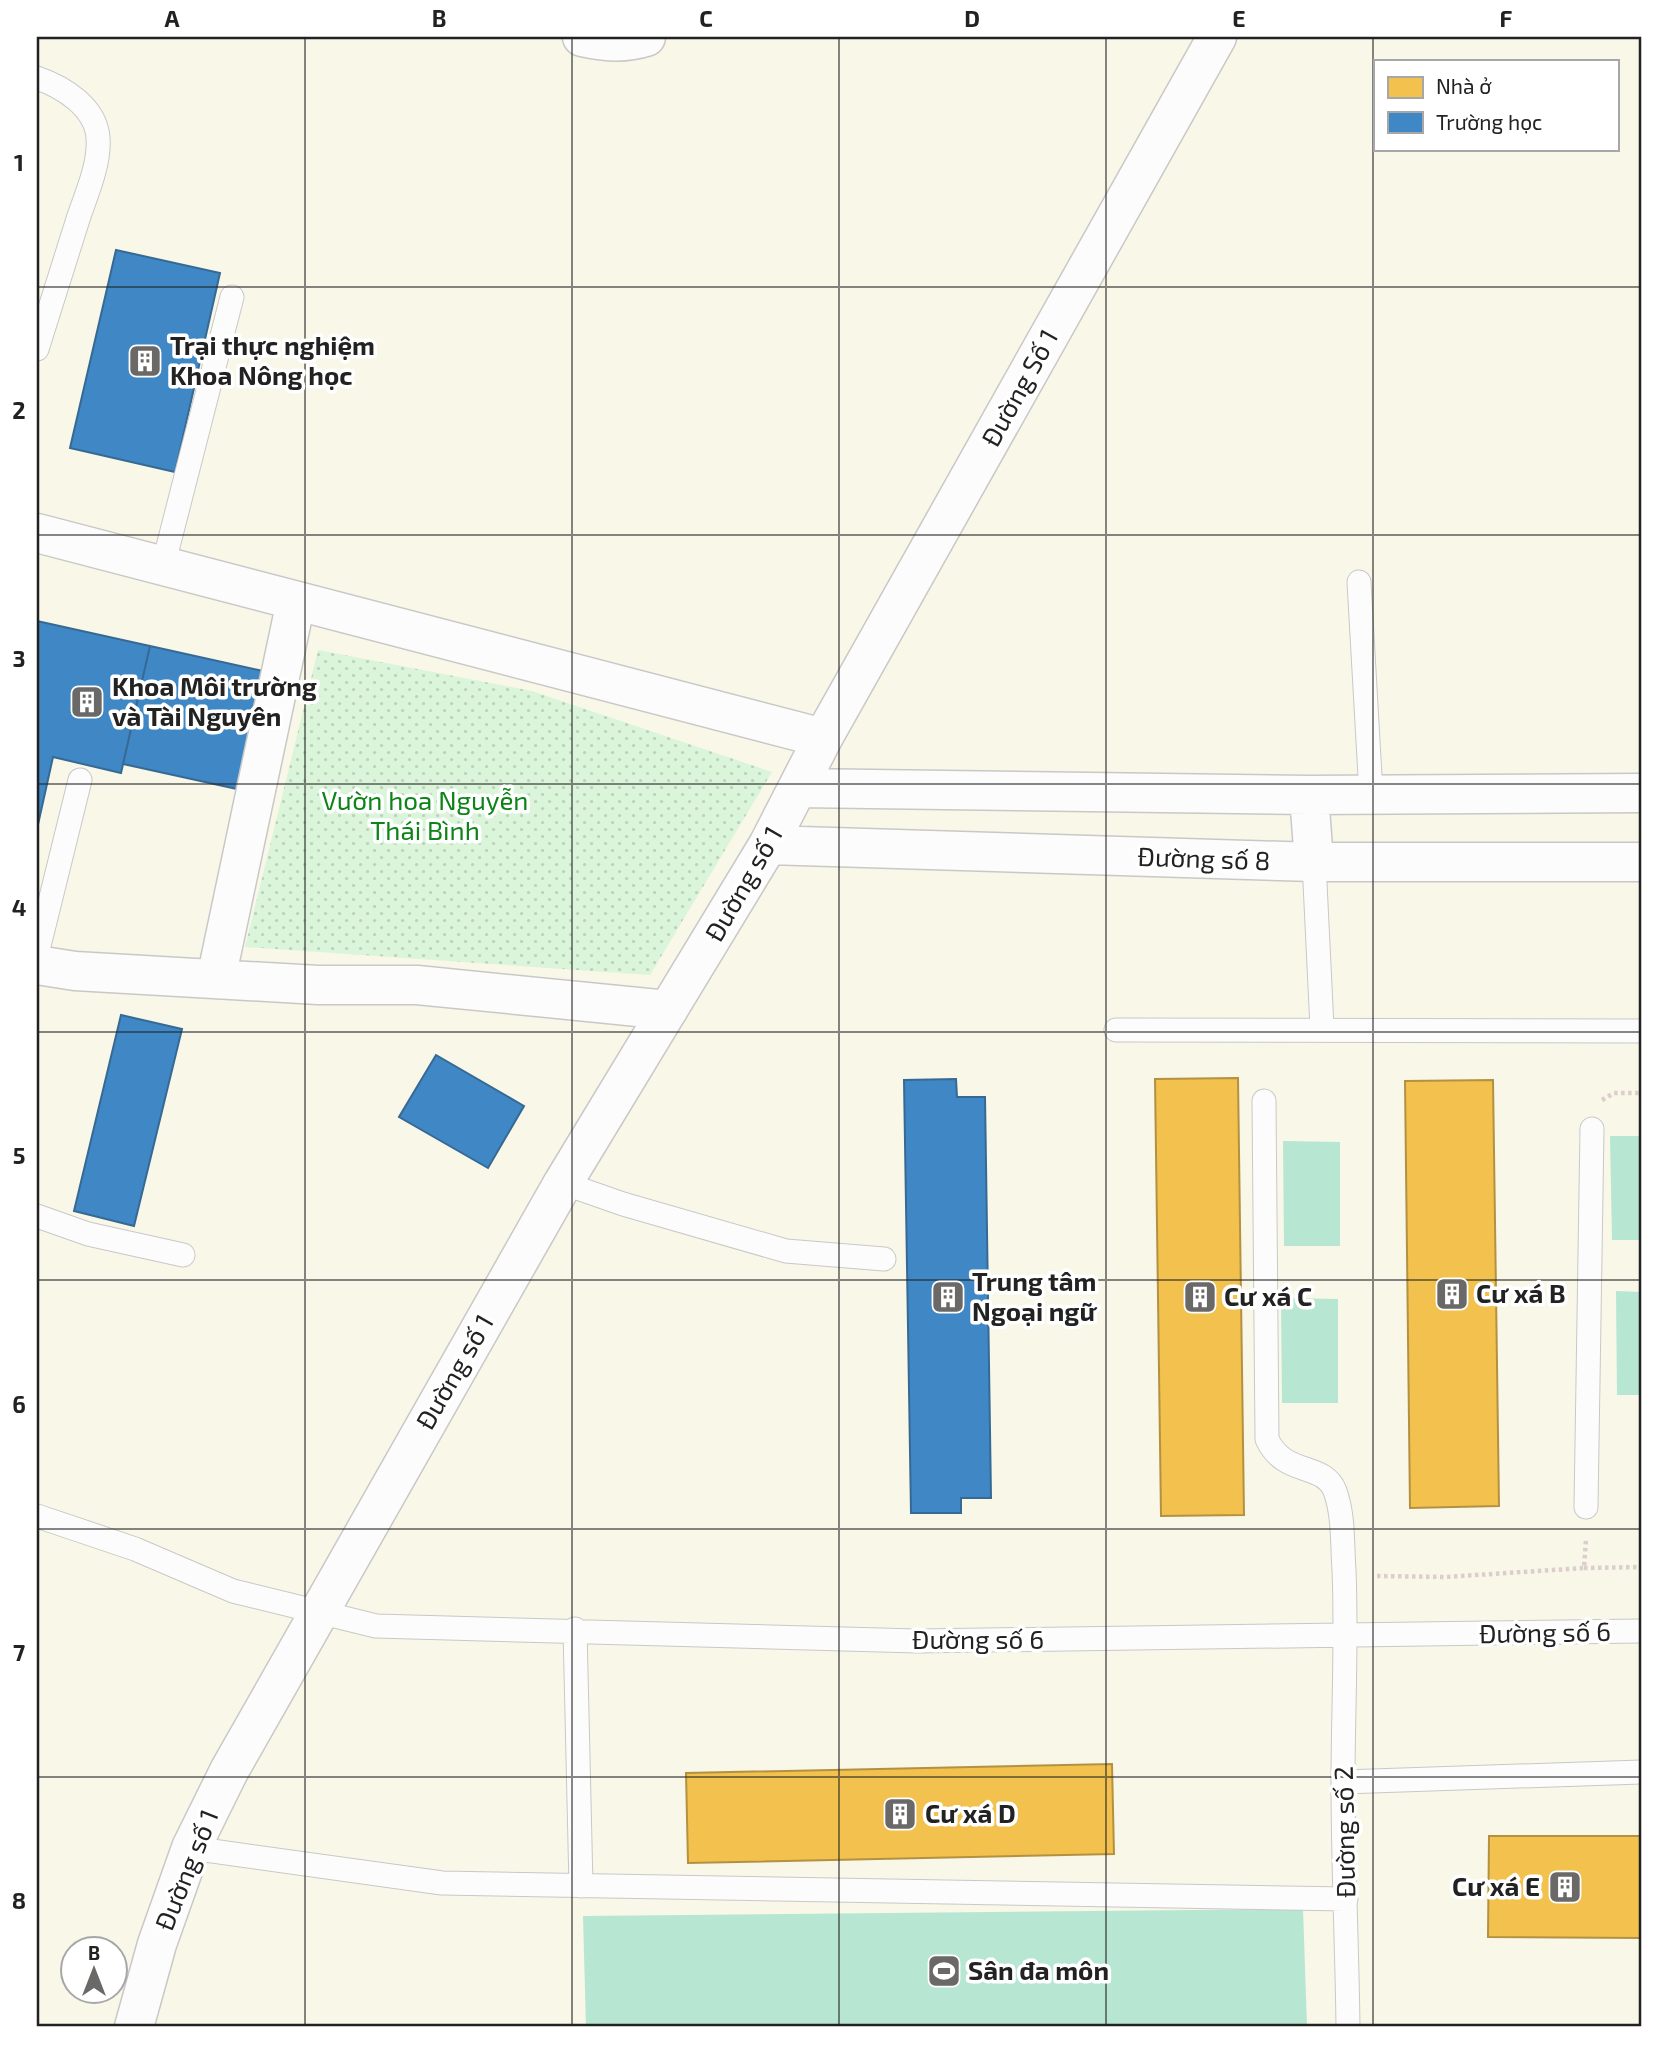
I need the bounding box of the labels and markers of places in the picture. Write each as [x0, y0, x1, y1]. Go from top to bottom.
place label: Trại thực nghiệm Khoa Nông học [170, 329, 375, 390]
building icon: Trại thực nghiệm Khoa Nông học [126, 342, 164, 380]
place label: Khoa Môi trường và Tài Nguyên [112, 670, 317, 732]
building icon: Khoa Môi trường và Tài Nguyên [68, 683, 106, 721]
place label: Trung tâm Ngoại ngữ [972, 1265, 1097, 1326]
building icon: Cư xá B [1433, 1275, 1471, 1313]
place label: Cư xá B [1476, 1277, 1566, 1308]
building icon: Trung tâm Ngoại ngữ [929, 1278, 967, 1316]
building icon: Cư xá C [1181, 1278, 1219, 1316]
place label: Cư xá C [1224, 1280, 1312, 1311]
building icon: Cư xá D [881, 1795, 919, 1833]
place label: Cư xá D [925, 1797, 1016, 1828]
building icon: Cư xá E [1546, 1868, 1584, 1906]
place label: Cư xá E [1452, 1870, 1540, 1901]
sports icon: Sân đa môn [925, 1952, 963, 1990]
place label: Sân đa môn [968, 1954, 1109, 1985]

